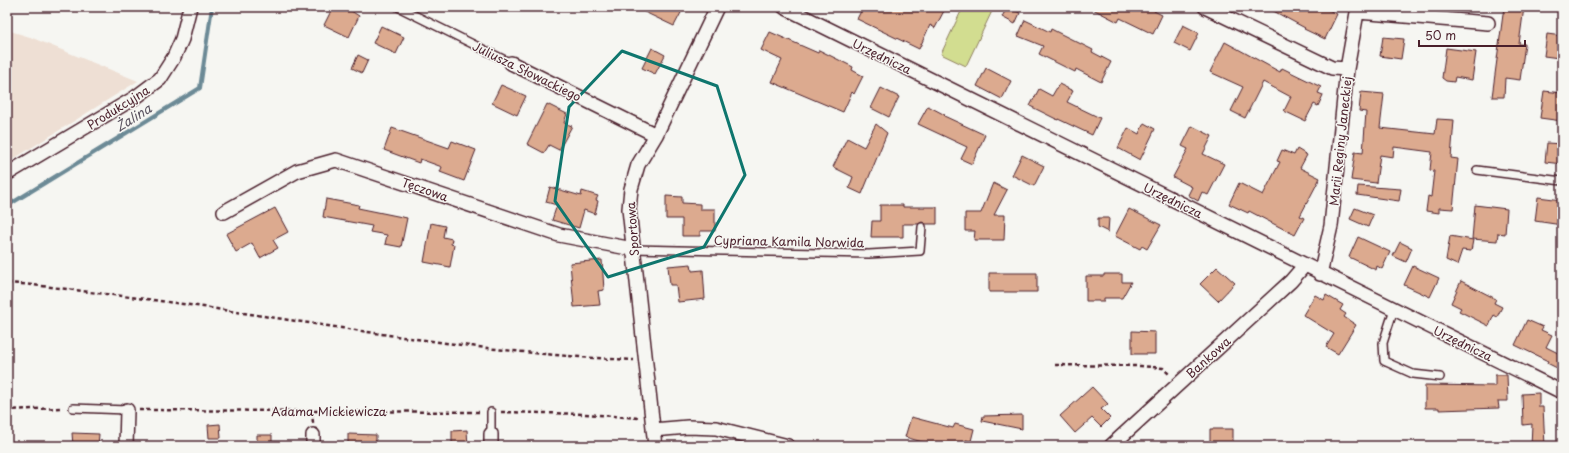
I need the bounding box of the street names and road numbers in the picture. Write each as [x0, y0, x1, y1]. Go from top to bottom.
street label: Urzędnicza [849, 34, 915, 78]
street label: Juliusza Słowackiego [469, 37, 585, 105]
street label: Marii Reginy Janeckiej [1324, 75, 1356, 207]
street label: Produkcyjna [83, 80, 153, 133]
street label: Tęczowa [399, 173, 451, 206]
street label: Urzędnicza [1140, 178, 1206, 222]
street label: Sportowa [621, 201, 643, 257]
street label: Cypriana Kamila Norwida [714, 231, 865, 251]
street label: Urzędnicza [1430, 321, 1496, 365]
street label: Bankowa [1182, 332, 1235, 382]
street label: Adama Mickiewicza [271, 402, 387, 420]

